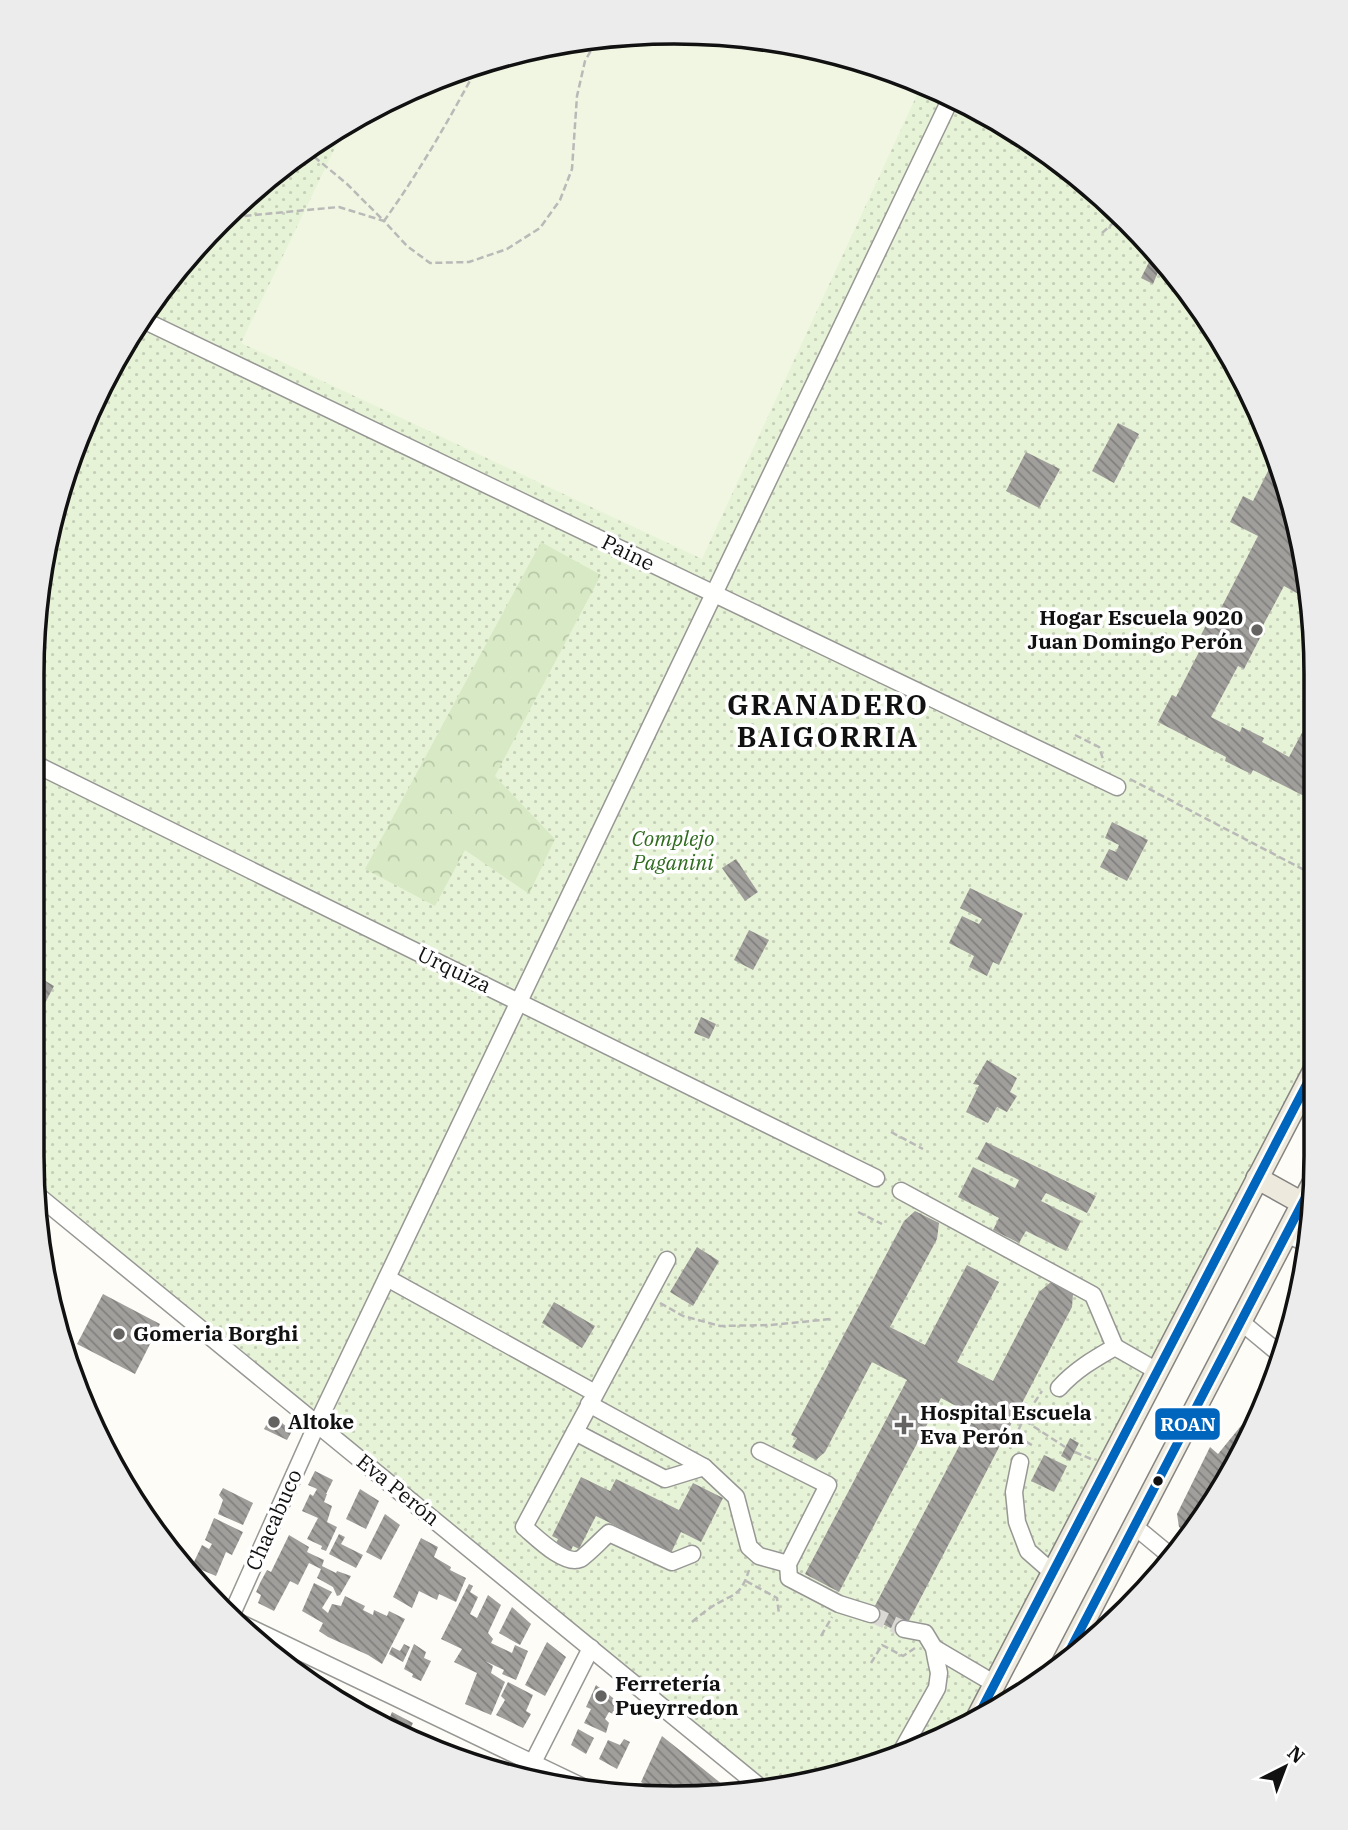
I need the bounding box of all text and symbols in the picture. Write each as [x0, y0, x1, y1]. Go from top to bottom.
street label: Paine [597, 527, 660, 577]
place label: Hogar Escuela 9020 Juan Domingo Perón [1028, 603, 1243, 655]
marker: Hogar Escuela 9020 Juan Domingo Perón [1249, 622, 1265, 638]
district label: GRANADERO BAIGORRIA [727, 686, 929, 755]
park label: Complejo Paganini [632, 824, 714, 876]
street label: Urquiza [413, 939, 496, 999]
place label: Gomeria Borghi [133, 1319, 298, 1347]
marker: Gomeria Borghi [111, 1326, 127, 1342]
place label: Hospital Escuela Eva Perón [920, 1398, 1092, 1450]
place label: Altoke [288, 1407, 354, 1435]
line badge: ROAN [1154, 1407, 1221, 1441]
text: ROAN [1160, 1412, 1216, 1436]
marker: Altoke [266, 1414, 282, 1430]
marker: Hospital Escuela Eva Perón [894, 1415, 914, 1435]
street label: Eva Perón [351, 1447, 446, 1531]
street label: Chacabuco [238, 1464, 308, 1575]
unlabelled marker [1151, 1474, 1165, 1488]
place label: Ferretería Pueyrredon [615, 1669, 739, 1721]
marker: Ferretería Pueyrredon [593, 1688, 609, 1704]
north arrow [1250, 1732, 1320, 1802]
text: N [1283, 1740, 1310, 1768]

